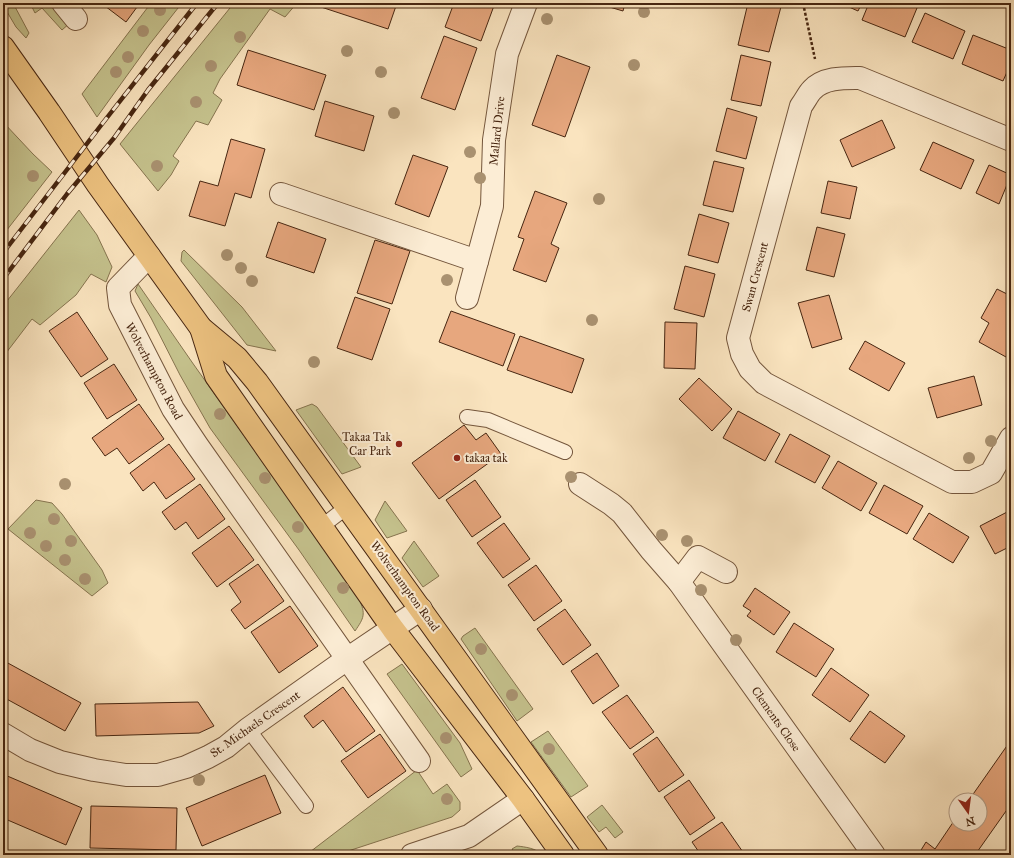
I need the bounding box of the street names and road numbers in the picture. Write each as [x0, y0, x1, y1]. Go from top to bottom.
street label: Mallard Drive [486, 96, 508, 166]
street label: Swan Crescent [739, 240, 771, 313]
street label: Wolverhampton Road [122, 320, 186, 422]
street label: Wolverhampton Road [368, 538, 442, 634]
street label: Clements Close [748, 684, 804, 754]
street label: St. Michaels Crescent [207, 687, 303, 760]

